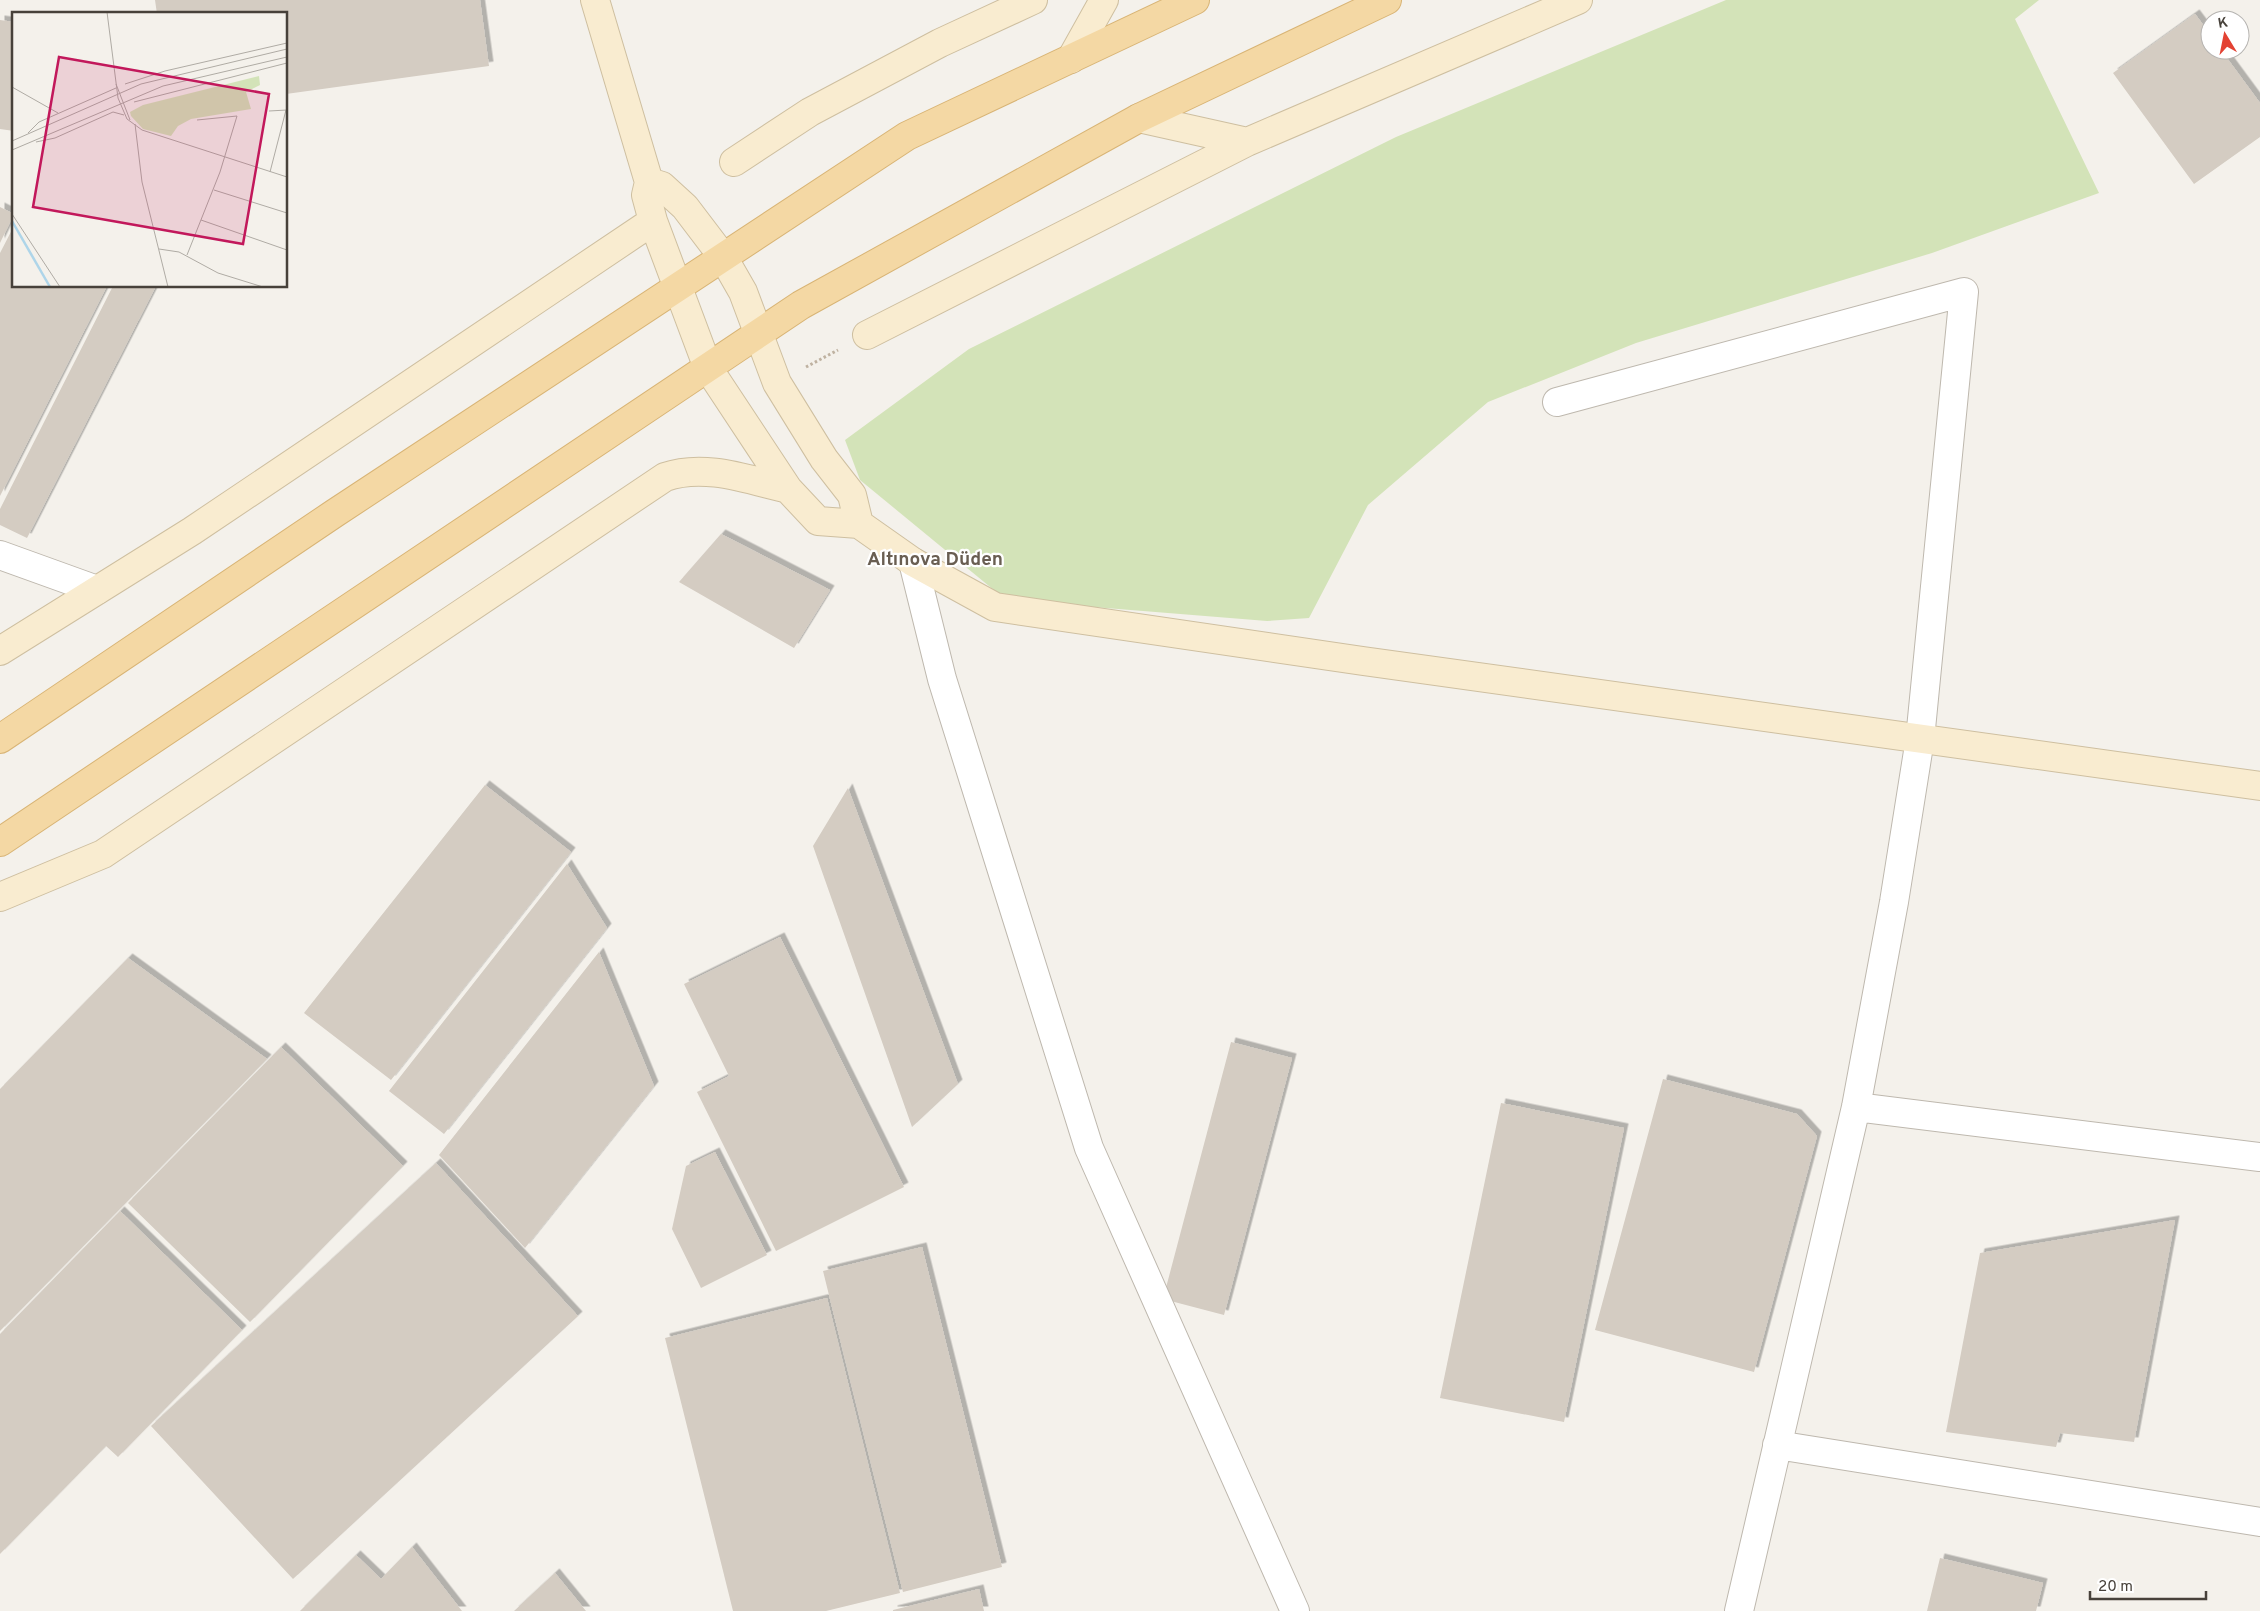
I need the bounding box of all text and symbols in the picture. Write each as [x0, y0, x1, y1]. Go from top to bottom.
north arrow [2200, 10, 2250, 60]
inset map [12, 12, 288, 288]
text: K [2217, 14, 2229, 33]
district label: Altınova Düden [867, 548, 1003, 572]
scale bar [2090, 1568, 2206, 1600]
text: 20 m [2098, 1578, 2133, 1597]

